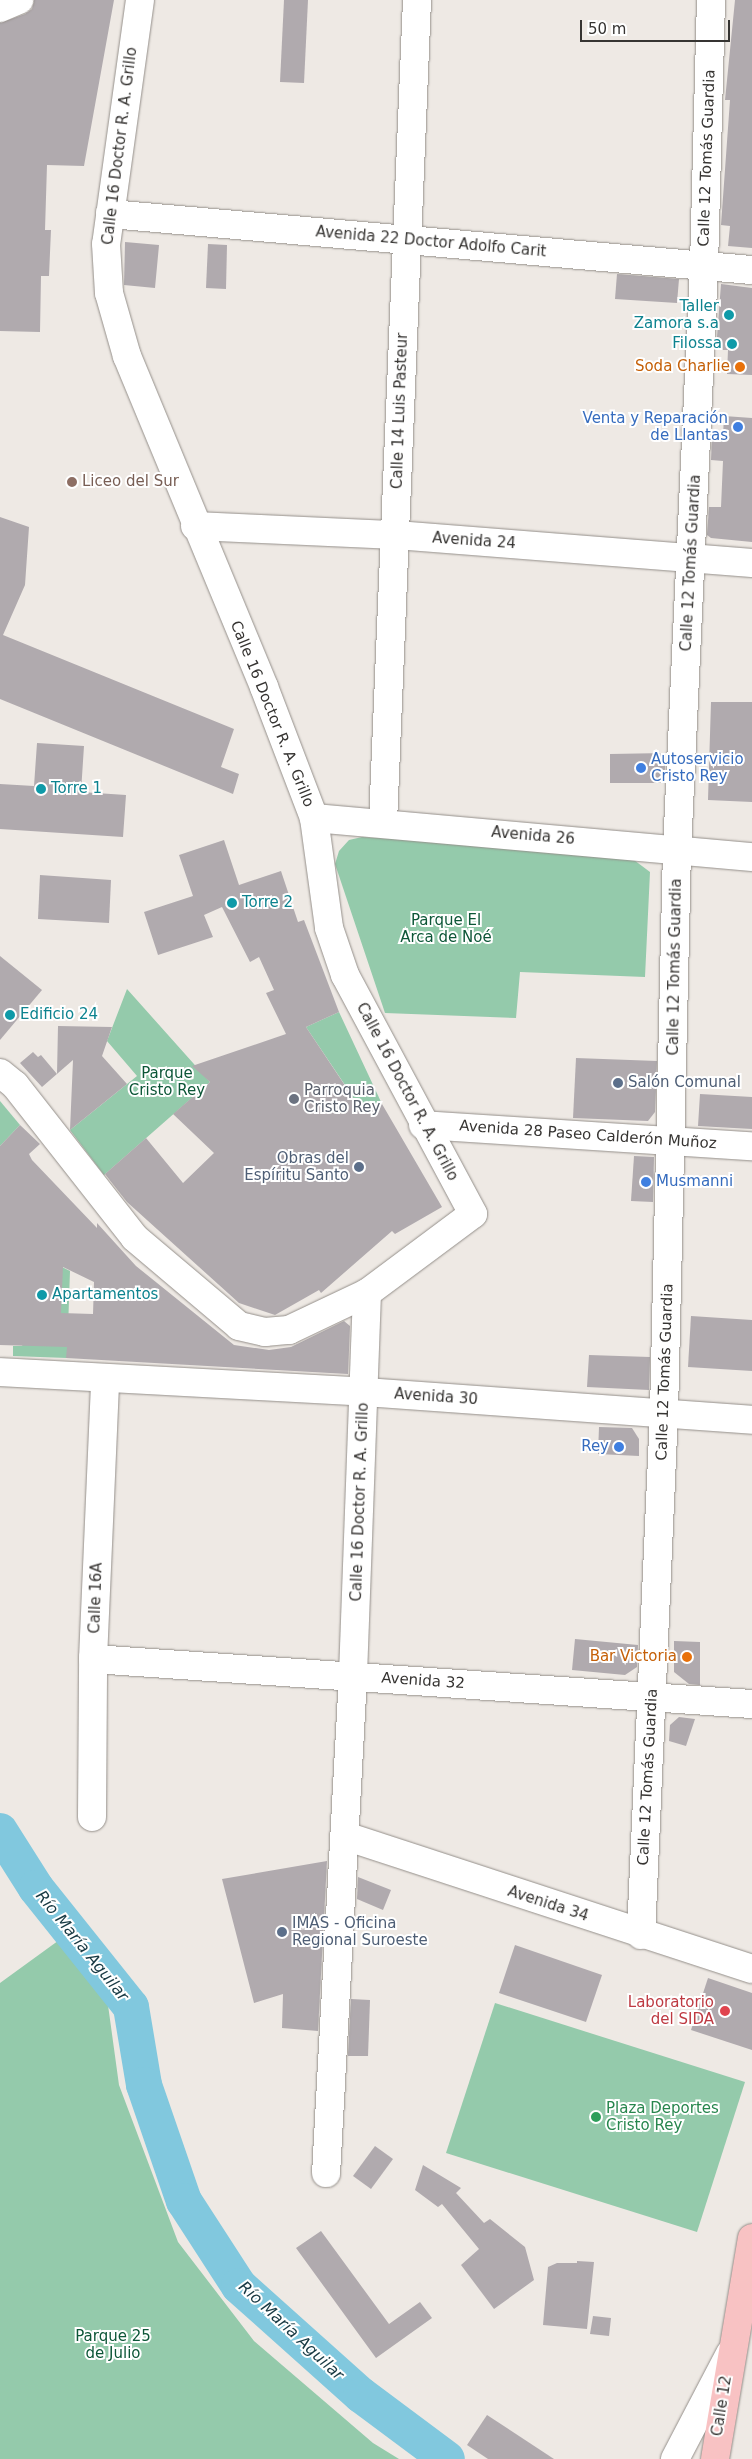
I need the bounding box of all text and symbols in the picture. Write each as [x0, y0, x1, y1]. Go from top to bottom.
scale bar [582, 10, 732, 42]
text: 50 m [588, 20, 626, 38]
street label: Calle 16 Doctor R. A. Grillo [99, 46, 141, 246]
street label: Calle 12 Tomás Guardia [695, 69, 719, 247]
street label: Avenida 22 Doctor Adolfo Carit [315, 223, 547, 261]
place label: Taller Zamora s.a [634, 297, 719, 332]
marker: Taller Zamora s.a [723, 309, 735, 321]
street label: Calle 14 Luis Pasteur [388, 333, 412, 489]
place label: Filossa [672, 335, 722, 353]
marker: Filossa [726, 338, 738, 350]
place label: Soda Charlie [635, 358, 730, 376]
marker: Soda Charlie [734, 361, 746, 373]
place label: Venta y Reparación de Llantas [583, 409, 728, 444]
marker: Venta y Reparación de Llantas [732, 421, 744, 433]
place label: Liceo del Sur [82, 473, 179, 491]
street label: Calle 12 Tomás Guardia [677, 474, 705, 652]
marker: Liceo del Sur [66, 476, 78, 488]
street label: Avenida 24 [432, 529, 516, 553]
street label: Calle 16 Doctor R. A. Grillo [226, 618, 318, 810]
place label: Autoservicio Cristo Rey [651, 750, 744, 785]
marker: Autoservicio Cristo Rey [635, 762, 647, 774]
place label: Torre 1 [51, 780, 102, 798]
marker: Torre 1 [35, 783, 47, 795]
street label: Avenida 26 [491, 823, 575, 849]
street label: Calle 12 Tomás Guardia [664, 878, 686, 1056]
place label: Torre 2 [242, 894, 293, 912]
marker: Torre 2 [226, 897, 238, 909]
park label: Parque El Arca de Noé [400, 911, 492, 946]
street label: Calle 16 Doctor R. A. Grillo [352, 1000, 462, 1184]
place label: Edificio 24 [20, 1006, 98, 1024]
marker: Edificio 24 [4, 1009, 16, 1021]
park label: Parque Cristo Rey [129, 1064, 205, 1099]
place label: Salón Comunal [628, 1074, 741, 1092]
marker: Salón Comunal [612, 1077, 624, 1089]
place label: Parroquia Cristo Rey [304, 1081, 380, 1116]
marker: Parroquia Cristo Rey [288, 1093, 300, 1105]
street label: Avenida 28 Paseo Calderón Muñoz [459, 1117, 717, 1153]
place label: Obras del Espíritu Santo [244, 1149, 349, 1184]
marker: Obras del Espíritu Santo [353, 1161, 365, 1173]
place label: Musmanni [656, 1173, 733, 1191]
marker: Musmanni [640, 1176, 652, 1188]
street label: Calle 12 Tomás Guardia [653, 1283, 677, 1461]
place label: Apartamentos [52, 1286, 158, 1304]
marker: Apartamentos [36, 1289, 48, 1301]
street label: Avenida 30 [394, 1385, 478, 1409]
street label: Calle 16 Doctor R. A. Grillo [348, 1402, 372, 1602]
place label: Rey [581, 1438, 609, 1456]
marker: Rey [613, 1441, 625, 1453]
street label: Calle 16A [86, 1562, 106, 1634]
place label: Bar Victoria [590, 1648, 677, 1666]
marker: Bar Victoria [681, 1651, 693, 1663]
street label: Avenida 32 [381, 1669, 465, 1693]
street label: Calle 12 Tomás Guardia [634, 1688, 662, 1866]
street label: Avenida 34 [505, 1883, 591, 1925]
water label: Río María Aguilar [32, 1887, 132, 2005]
place label: IMAS - Oficina Regional Suroeste [292, 1914, 428, 1949]
marker: IMAS - Oficina Regional Suroeste [276, 1926, 288, 1938]
place label: Laboratorio del SIDA [628, 1993, 714, 2028]
marker: Laboratorio del SIDA [718, 2004, 732, 2018]
place label: Plaza Deportes Cristo Rey [606, 2099, 719, 2134]
marker: Plaza Deportes Cristo Rey [590, 2111, 602, 2123]
water label: Río María Aguilar [235, 2277, 347, 2385]
park label: Parque 25 de Julio [75, 2327, 151, 2362]
street label: Calle 12 [708, 2374, 736, 2438]

